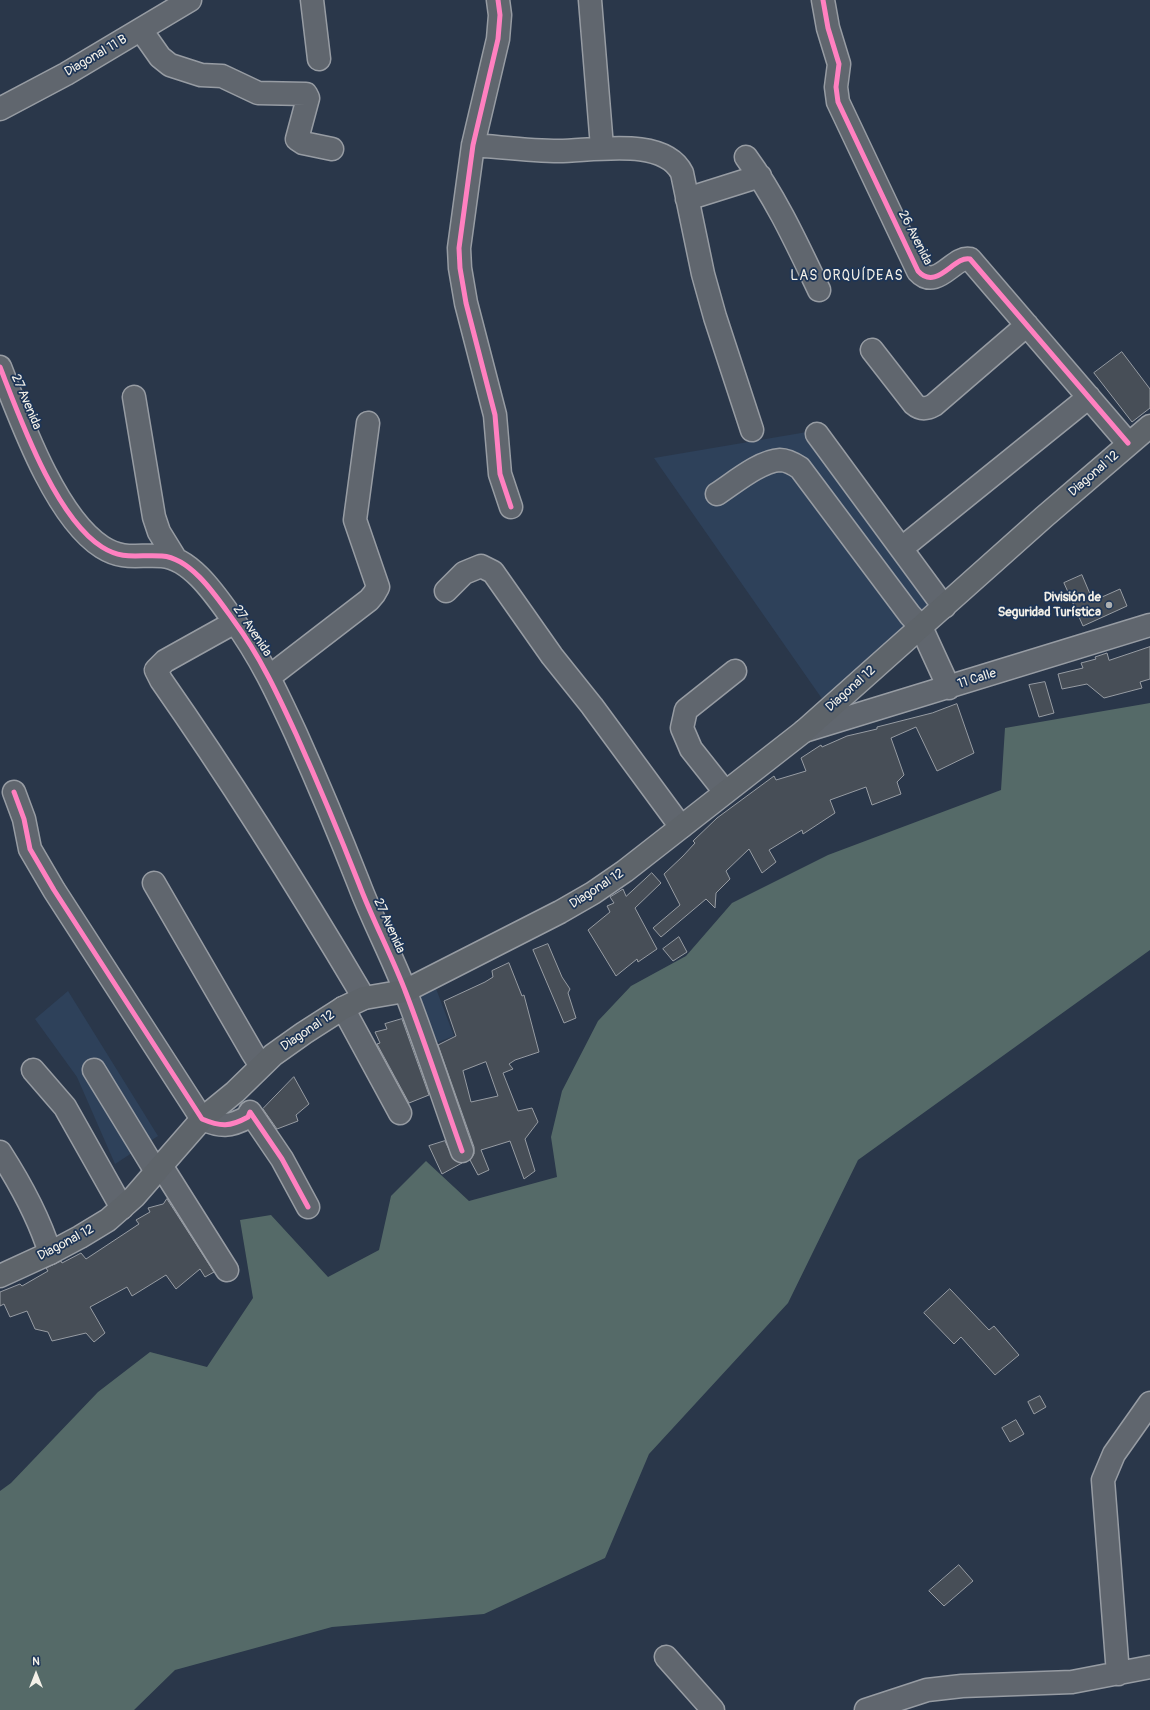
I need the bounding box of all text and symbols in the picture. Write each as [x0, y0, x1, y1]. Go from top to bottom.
street label: Diagonal 11 B [62, 32, 130, 80]
street label: 26 Avenida [895, 208, 935, 268]
district label: LAS ORQUÍDEAS [790, 268, 904, 284]
street label: 27 Avenida [7, 372, 45, 432]
street label: Diagonal 12 [1066, 448, 1122, 500]
place label: División de Seguridad Turística [998, 590, 1101, 621]
marker: División de Seguridad Turística [1104, 600, 1114, 610]
street label: 27 Avenida [229, 602, 275, 660]
street label: Diagonal 12 [823, 663, 879, 715]
street label: 11 Calle [956, 666, 998, 692]
street label: Diagonal 12 [567, 866, 627, 912]
street label: 27 Avenida [370, 896, 408, 956]
street label: Diagonal 12 [278, 1007, 338, 1055]
street label: Diagonal 12 [35, 1222, 97, 1264]
north arrow [16, 1654, 56, 1694]
text: N [32, 1655, 40, 1668]

